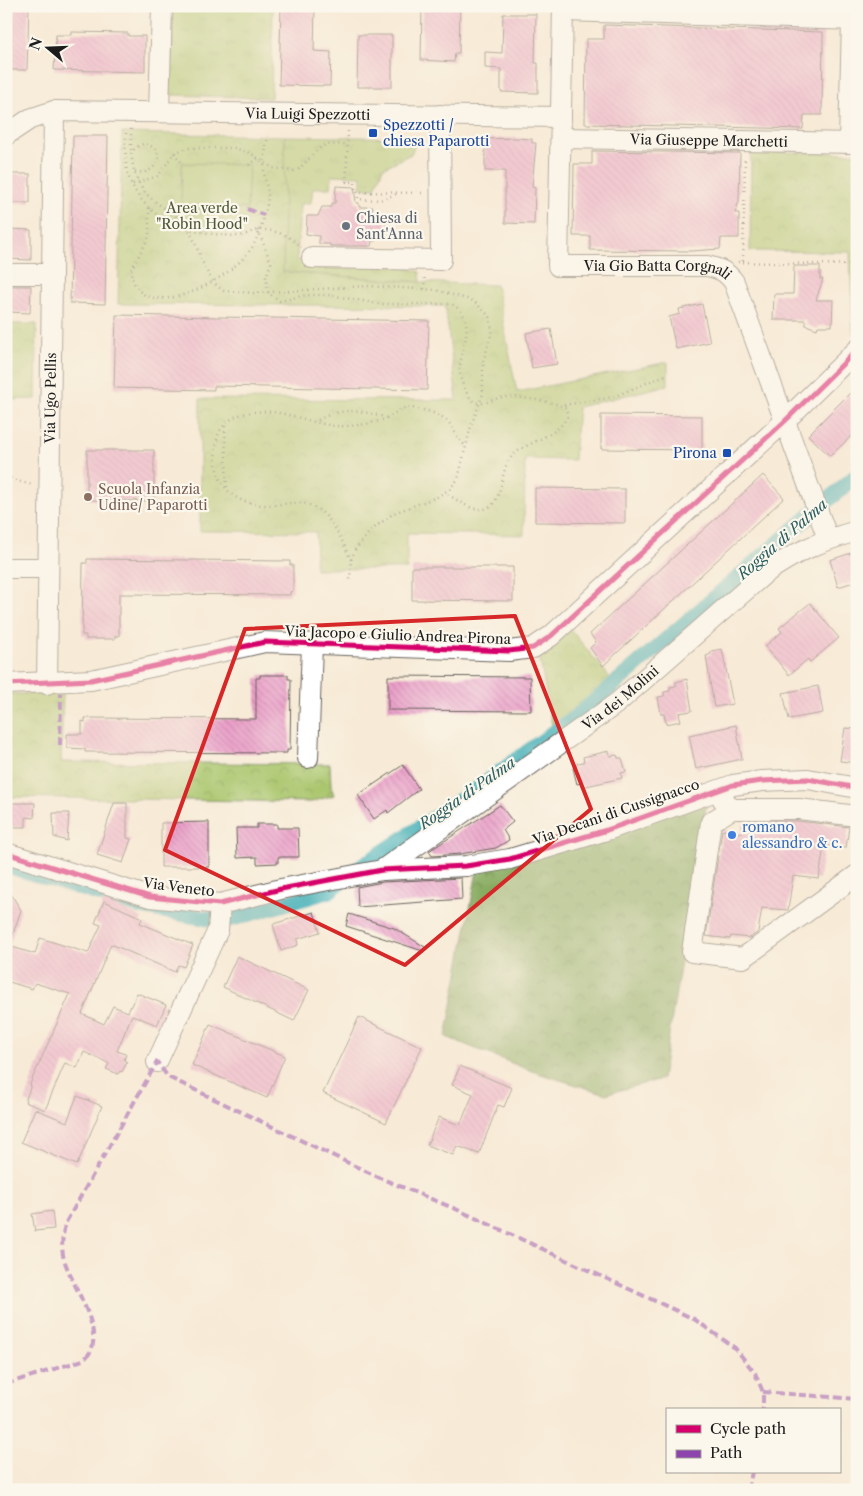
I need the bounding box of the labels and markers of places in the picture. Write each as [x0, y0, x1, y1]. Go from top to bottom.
place label: Spezzotti / chiesa Paparotti [383, 116, 489, 150]
marker: Spezzotti / chiesa Paparotti [367, 127, 379, 139]
place label: Chiesa di Sant'Anna [356, 209, 423, 243]
marker: Chiesa di Sant'Anna [340, 220, 352, 232]
place label: Pirona [673, 444, 718, 462]
marker: Pirona [721, 447, 733, 459]
place label: Scuola Infanzia Udine/ Paparotti [98, 480, 208, 514]
marker: Scuola Infanzia Udine/ Paparotti [82, 491, 94, 503]
place label: romano alessandro & c. [742, 818, 842, 852]
marker: romano alessandro & c. [726, 829, 738, 841]

